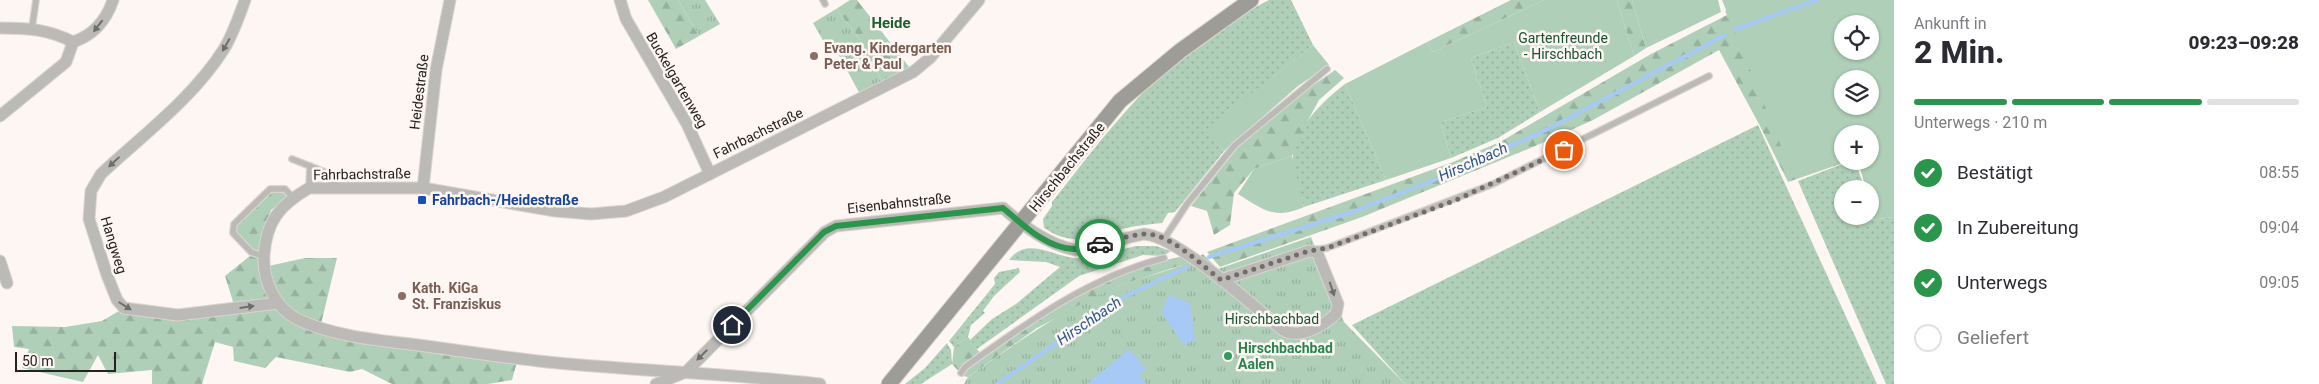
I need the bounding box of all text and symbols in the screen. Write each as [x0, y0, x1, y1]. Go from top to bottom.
district label: Heide [871, 14, 911, 32]
text: Ankunft in [1914, 14, 1987, 33]
map controls [1834, 15, 1879, 225]
button: locate [1834, 15, 1879, 60]
one-way arrow [93, 19, 103, 33]
street label: Buckelgartenweg [643, 29, 711, 131]
park label: Gartenfreunde - Hirschbach [1518, 30, 1608, 62]
text: 09:23–09:28 [2188, 31, 2299, 54]
text: 2 Min. [1914, 33, 2005, 71]
one-way arrow [221, 38, 230, 51]
place label: Evang. Kindergarten Peter & Paul [824, 40, 952, 72]
marker: Evang. Kindergarten Peter & Paul [808, 50, 820, 62]
street label: Heidestraße [406, 53, 432, 131]
button: layers [1834, 70, 1879, 115]
street label: Fahrbachstraße [711, 104, 805, 162]
text: Unterwegs · 210 m [1914, 113, 2047, 132]
street label: Hirschbachstraße [1026, 119, 1108, 215]
button: + [1834, 125, 1879, 170]
pin [1543, 129, 1585, 171]
icon: bag [1550, 136, 1578, 164]
water label: Hirschbach [1436, 139, 1510, 185]
one-way arrow [109, 156, 121, 168]
icon: check [1914, 159, 1942, 187]
text: Bestätigt [1957, 161, 2033, 184]
text: 08:55 [2259, 163, 2299, 182]
street label: Fahrbachstraße [313, 165, 411, 183]
button: − [1834, 180, 1879, 225]
street label: Eisenbahnstraße [846, 190, 952, 216]
place label: Fahrbach-/Heidestraße [432, 192, 579, 208]
marker: Fahrbach-/Heidestraße [416, 194, 428, 206]
street label: Hangweg [98, 214, 130, 276]
icon: check [1914, 214, 1942, 242]
text: In Zubereitung [1957, 216, 2079, 239]
text: 09:04 [2259, 218, 2299, 237]
courier [1075, 219, 1125, 269]
icon: car [1086, 230, 1114, 258]
icon: check [1914, 269, 1942, 297]
text: Unterwegs [1957, 271, 2048, 294]
text: 09:05 [2259, 273, 2299, 292]
place label: Kath. KiGa St. Franziskus [412, 280, 501, 312]
one-way arrow [1329, 282, 1336, 297]
marker: Kath. KiGa St. Franziskus [396, 290, 408, 302]
water label: Hirschbach [1053, 293, 1125, 349]
one-way arrow [119, 302, 132, 311]
one-way arrow [240, 303, 256, 311]
pin [711, 304, 753, 346]
icon: home [718, 311, 746, 339]
park label: Hirschbachbad [1225, 311, 1319, 327]
text: Geliefert [1957, 326, 2029, 349]
place label: Hirschbachbad Aalen [1238, 340, 1333, 372]
scale bar [15, 349, 116, 372]
one-way arrow [696, 349, 708, 361]
marker: Hirschbachbad Aalen [1222, 350, 1234, 362]
text: 50 m [22, 353, 54, 369]

